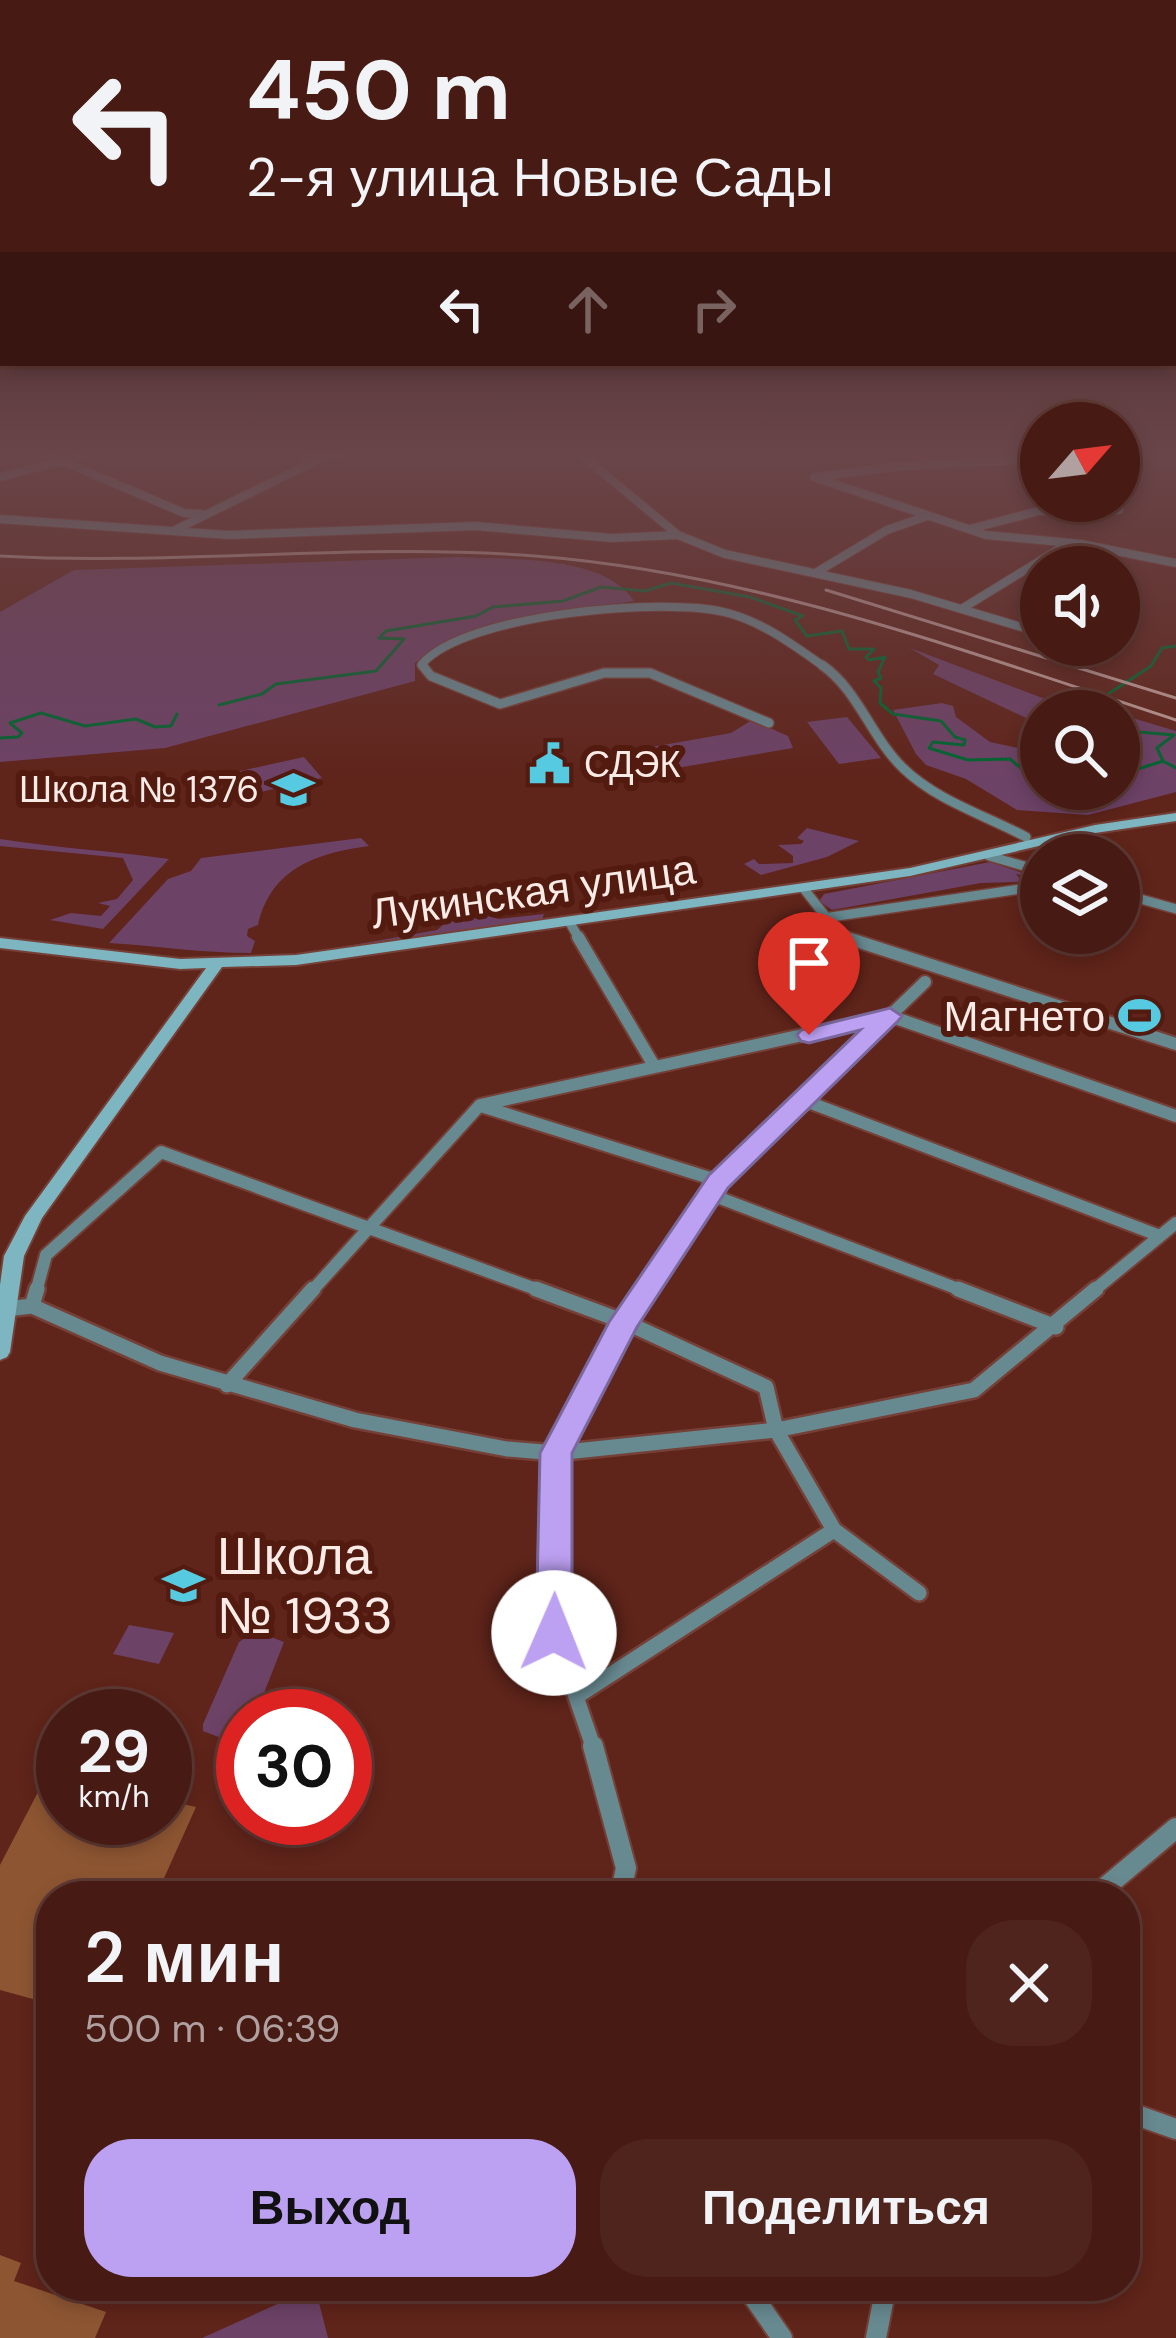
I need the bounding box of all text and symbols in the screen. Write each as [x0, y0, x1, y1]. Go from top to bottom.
text: 450 m [246, 36, 511, 145]
icon: left [48, 48, 204, 204]
text: 2-я улица Новые Сады [246, 142, 834, 213]
icon: left [429, 276, 495, 342]
icon: ahead [555, 276, 621, 342]
icon: right [681, 276, 747, 342]
north arrow [1020, 402, 1140, 522]
map controls [1020, 402, 1140, 954]
button: sound [1020, 546, 1140, 666]
button: search [1020, 690, 1140, 810]
public building icon: СДЭК [527, 741, 573, 787]
place label: СДЭК [584, 741, 680, 788]
place label: Школа № 1376 [19, 766, 259, 813]
school or university icon: Школа № 1376 [270, 766, 316, 812]
button: layers [1020, 834, 1140, 954]
street label: Лукинская улица [367, 841, 699, 941]
pin [758, 912, 860, 1035]
icon: arrive [776, 930, 842, 996]
place label: Магнето [944, 989, 1105, 1044]
sports icon: Магнето [1116, 993, 1162, 1039]
place label: Школа № 1933 [217, 1523, 393, 1649]
school or university icon: Школа № 1933 [160, 1562, 206, 1608]
position arrow [491, 1570, 617, 1696]
speed limit sign: 30 [216, 1689, 372, 1845]
text: 29 [78, 1712, 150, 1791]
text: km/h [79, 1777, 149, 1816]
text: 2 мин [84, 1911, 284, 2004]
button: close [966, 1920, 1092, 2046]
text: 500 m · 06:39 [84, 2003, 340, 2054]
button: Выход [84, 2139, 576, 2277]
button: Поделиться [600, 2139, 1092, 2277]

